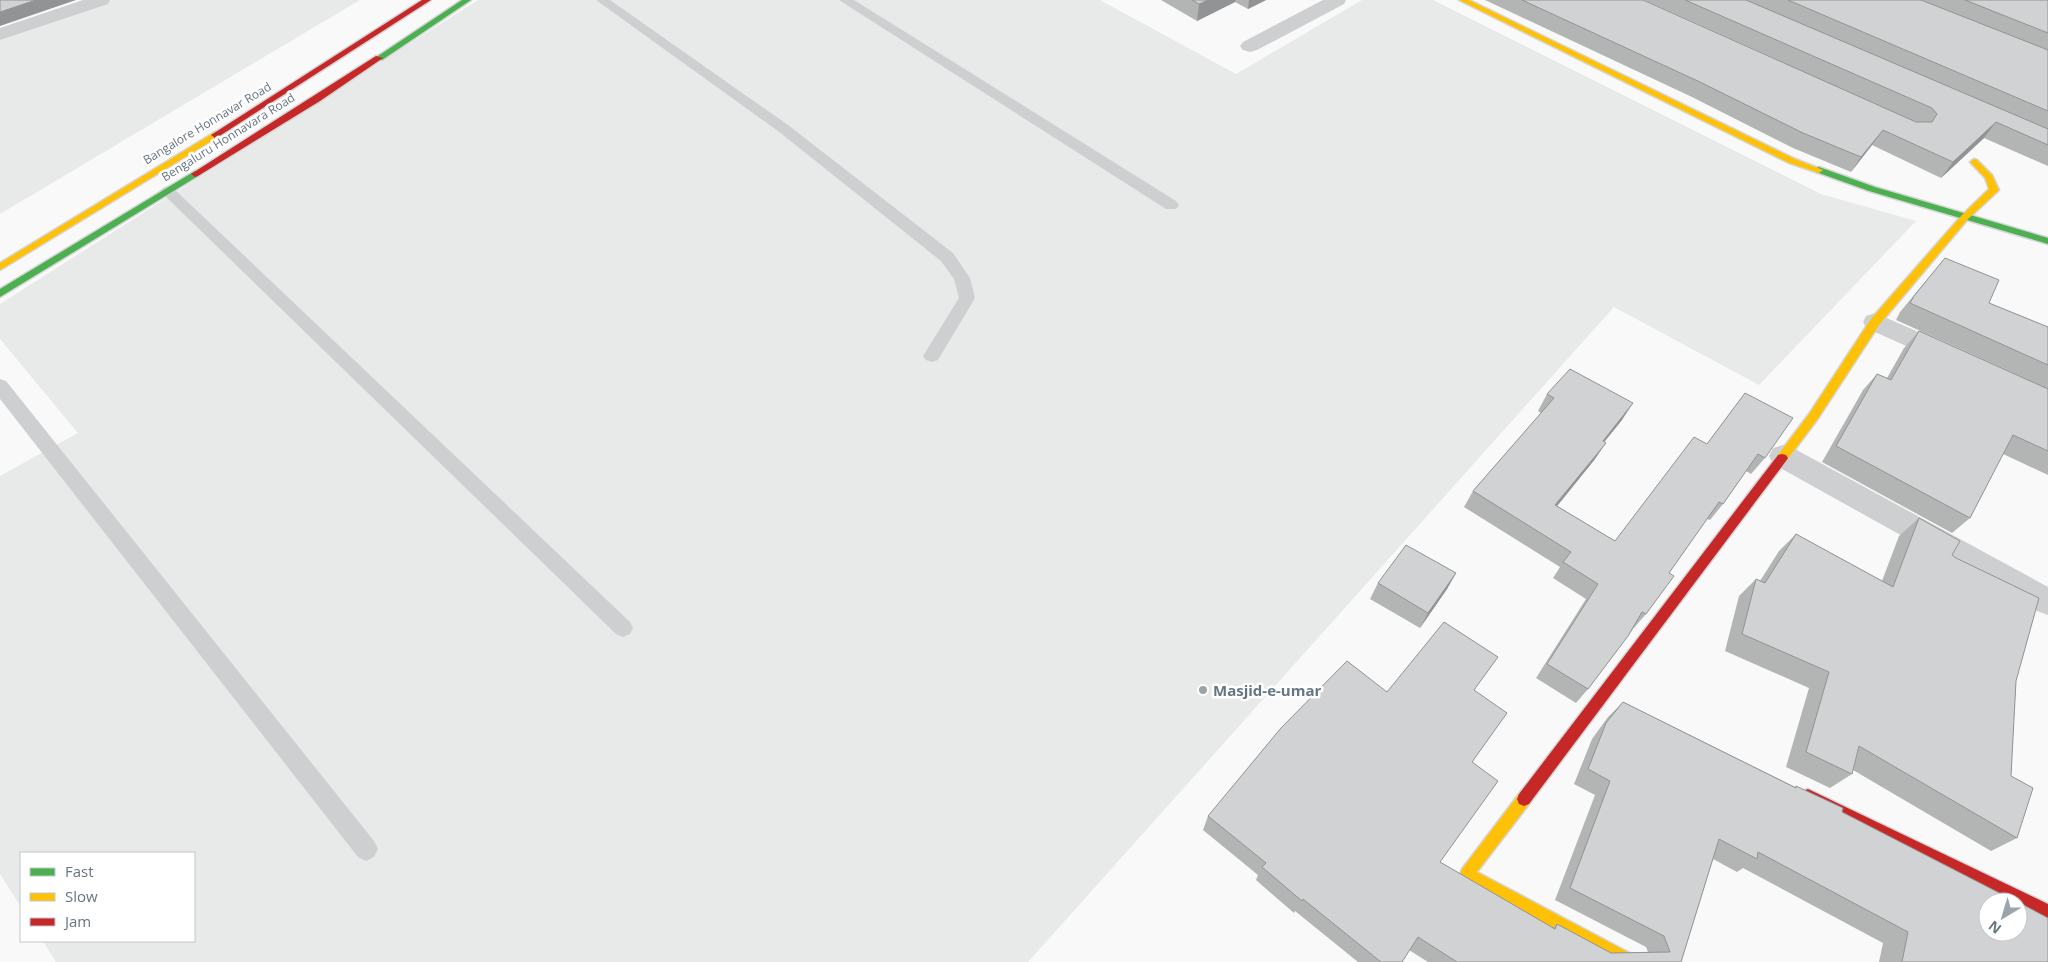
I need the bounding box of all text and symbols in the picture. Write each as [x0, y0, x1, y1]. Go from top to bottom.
street label: Bangalore Honnavar Road [140, 78, 274, 168]
street label: Bengaluru Honnavara Road [158, 89, 298, 185]
place label: Masjid-e-umar [1213, 680, 1321, 700]
marker: Masjid-e-umar [1197, 684, 1209, 696]
legend [20, 852, 195, 942]
text: Fast [65, 861, 94, 881]
text: Slow [65, 886, 98, 906]
north arrow [1978, 892, 2028, 942]
text: Jam [63, 911, 91, 931]
text: N [1984, 917, 2005, 939]

